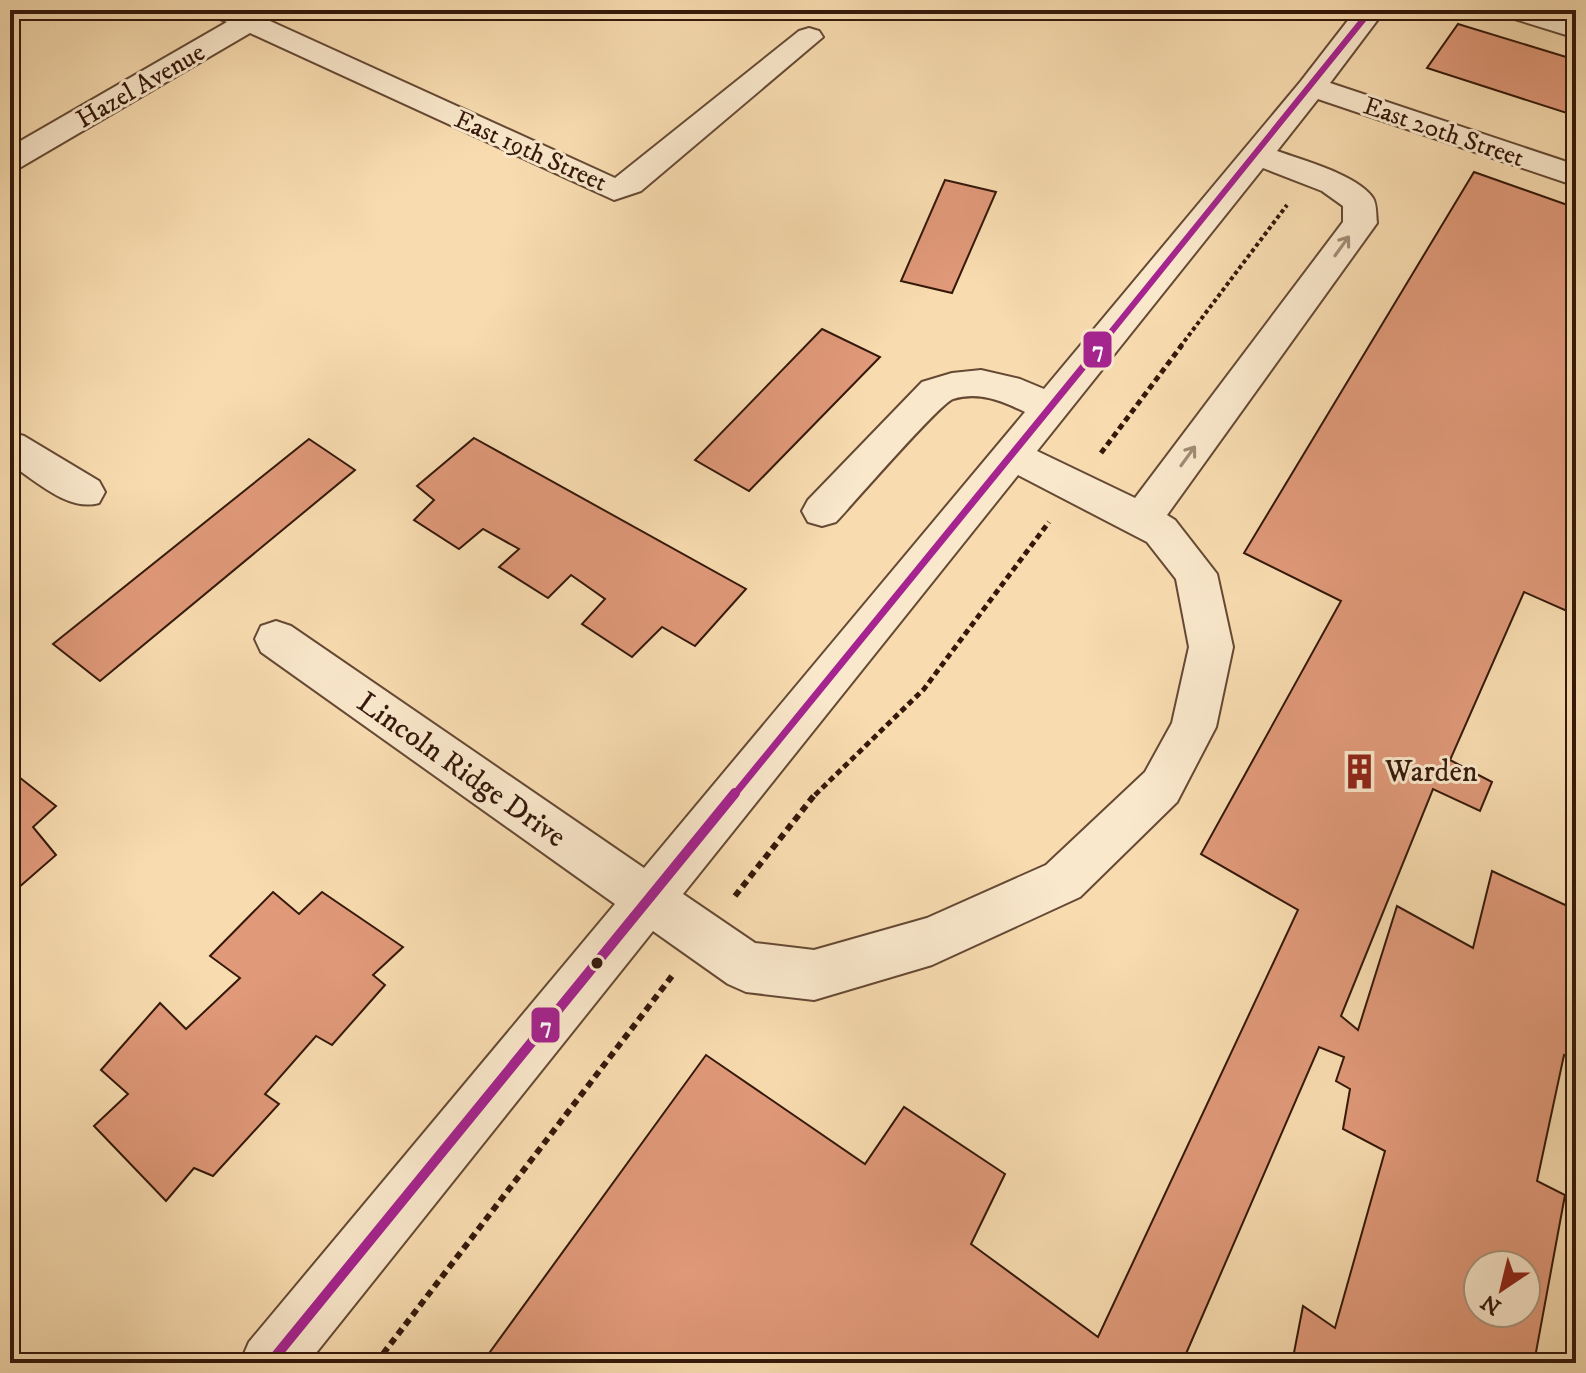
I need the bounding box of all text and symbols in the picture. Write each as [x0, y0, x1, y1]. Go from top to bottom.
street label: Hazel Avenue [70, 36, 211, 136]
street label: East 20th Street [1359, 89, 1528, 175]
street label: East 19th Street [449, 103, 612, 200]
one-way arrow [1334, 236, 1351, 258]
line badge: 7 [1082, 330, 1113, 369]
text: 7 [1092, 337, 1104, 364]
one-way arrow [1180, 445, 1197, 467]
street label: Lincoln Ridge Drive [350, 684, 573, 856]
building icon: Warden [1340, 752, 1378, 790]
place label: Warden [1384, 754, 1478, 791]
unlabelled marker [589, 955, 605, 971]
line badge: 7 [530, 1006, 561, 1044]
text: 7 [540, 1013, 552, 1040]
north arrow [1462, 1249, 1542, 1329]
text: N [1476, 1288, 1507, 1320]

